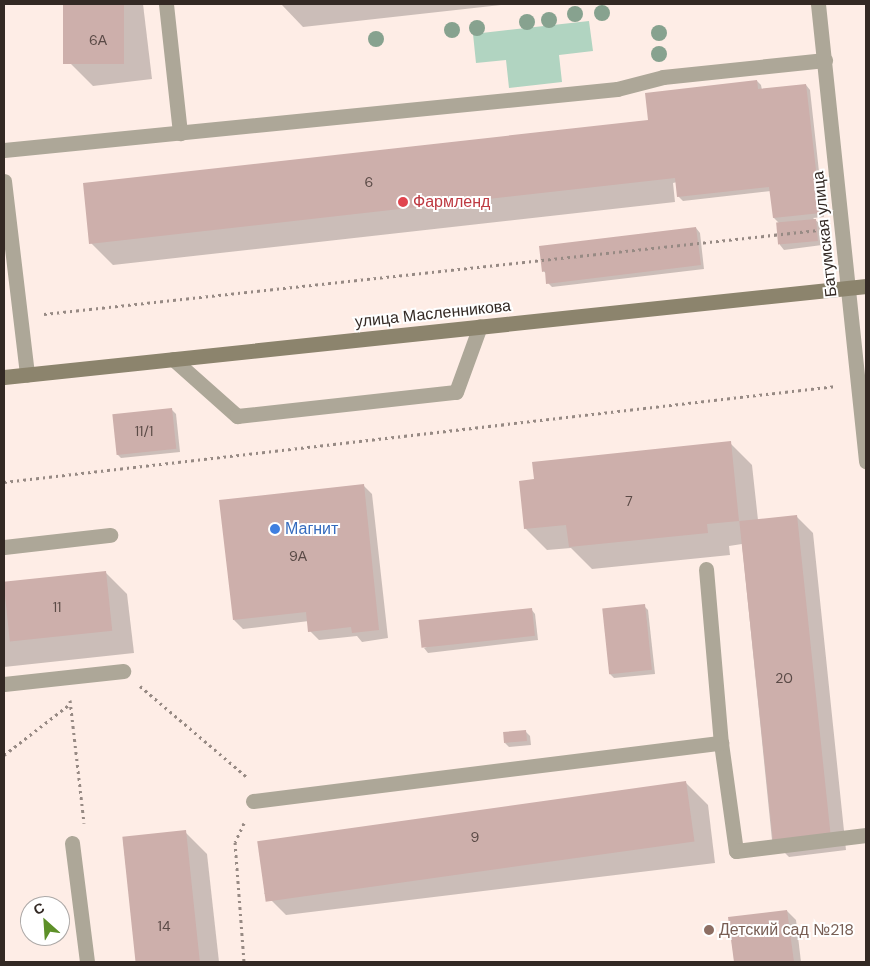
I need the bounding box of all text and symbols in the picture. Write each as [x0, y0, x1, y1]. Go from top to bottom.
house number: 6А [89, 32, 107, 48]
street label: Батумская улица [809, 170, 841, 298]
house number: 6 [365, 174, 373, 190]
place label: Фармленд [413, 192, 490, 212]
marker: Фармленд [397, 196, 409, 208]
street label: улица Масленникова [354, 296, 512, 332]
house number: 11/1 [135, 423, 153, 439]
house number: 7 [625, 493, 633, 509]
place label: Магнит [285, 519, 338, 539]
marker: Магнит [269, 523, 281, 535]
house number: 9А [289, 548, 307, 564]
house number: 11 [53, 599, 61, 615]
house number: 20 [775, 670, 793, 686]
house number: 9 [471, 829, 479, 845]
north arrow [20, 896, 70, 946]
text: С [30, 898, 47, 919]
house number: 14 [158, 918, 170, 934]
place label: Детский сад №218 [719, 920, 854, 940]
marker: Детский сад №218 [703, 924, 715, 936]

